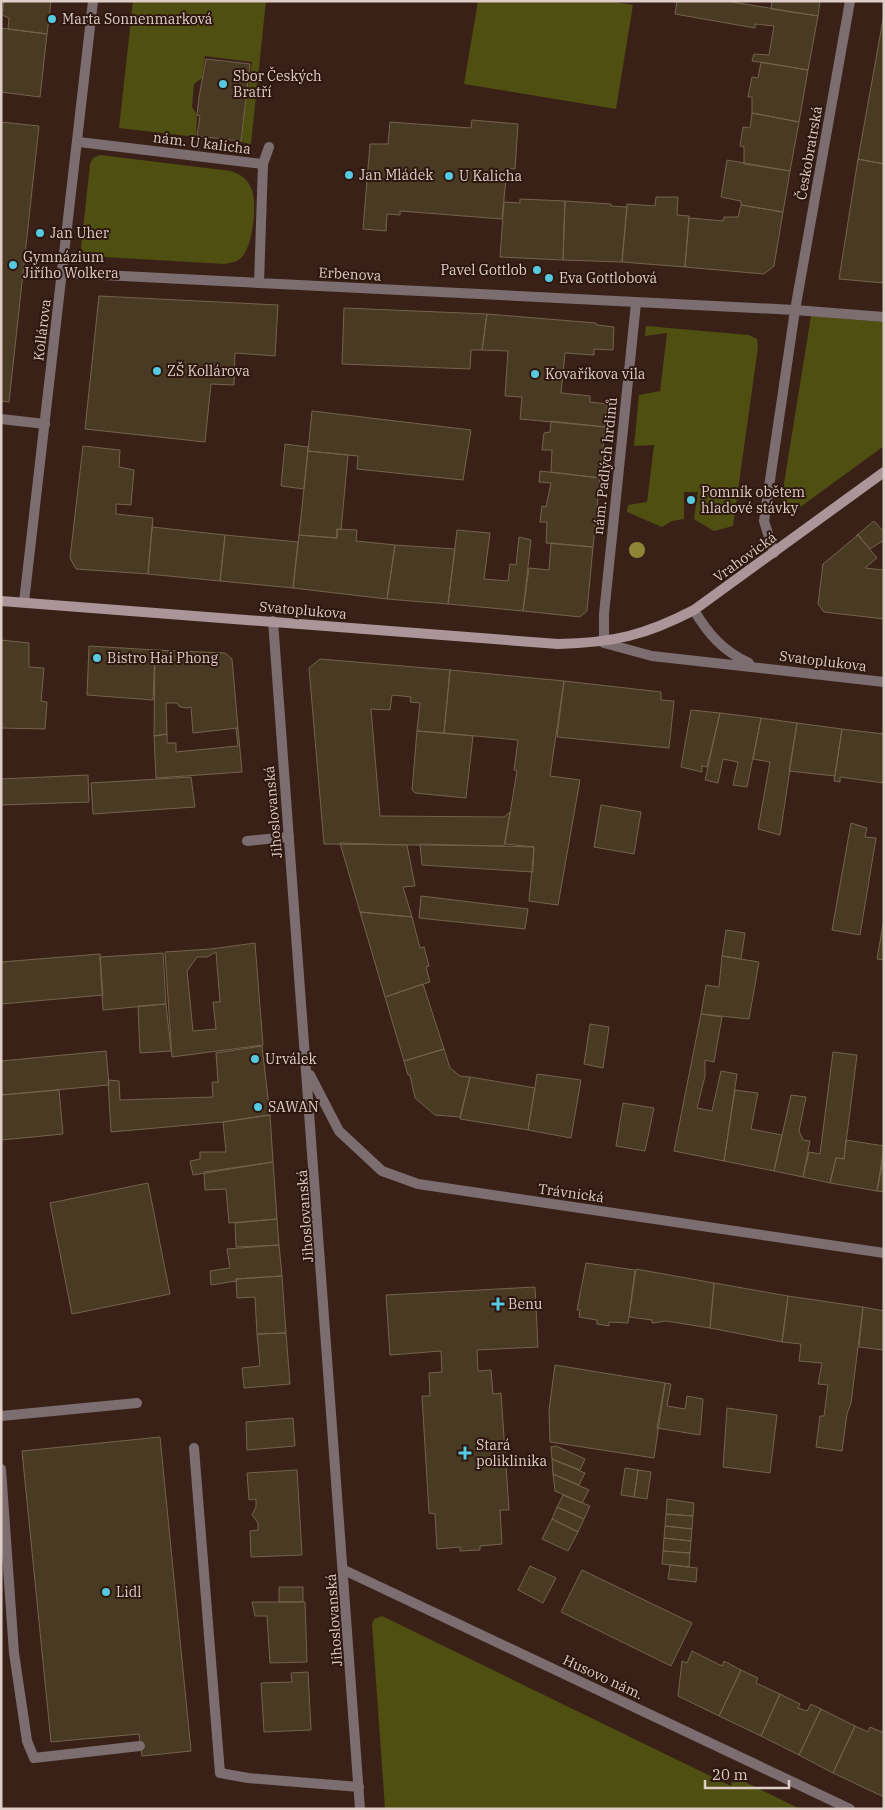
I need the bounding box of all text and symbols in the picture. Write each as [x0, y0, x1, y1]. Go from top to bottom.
place label: Marta Sonnenmarková [62, 10, 213, 28]
marker: Marta Sonnenmarková [46, 13, 58, 25]
place label: Sbor Českých Bratří [233, 66, 322, 101]
marker: Sbor Českých Bratří [217, 78, 229, 90]
street label: Českobratrská [791, 104, 826, 201]
street label: nám. U kalicha [152, 128, 252, 158]
place label: Jan Mládek [359, 166, 434, 184]
place label: U Kalicha [459, 167, 522, 185]
marker: Jan Mládek [343, 169, 355, 181]
marker: U Kalicha [443, 170, 455, 182]
place label: Jan Uher [50, 224, 110, 242]
marker: Jan Uher [34, 227, 46, 239]
place label: Gymnázium Jiřího Wolkera [23, 248, 119, 282]
marker: Gymnázium Jiřího Wolkera [7, 259, 19, 271]
place label: Pavel Gottlob [441, 261, 527, 279]
street label: Erbenova [318, 263, 382, 285]
marker: Pavel Gottlob [531, 264, 543, 276]
place label: Eva Gottlobová [559, 269, 657, 287]
marker: Eva Gottlobová [543, 272, 555, 284]
street label: Kollárova [29, 298, 55, 362]
place label: ZŠ Kollárova [167, 361, 250, 380]
marker: ZŠ Kollárova [151, 365, 163, 377]
place label: Kovaříkova vila [545, 365, 646, 383]
marker: Kovaříkova vila [529, 368, 541, 380]
street label: nám. Padlých hrdinů [589, 396, 621, 536]
place label: Pomník obětem hladové stávky [701, 483, 805, 517]
marker: Pomník obětem hladové stávky [685, 494, 697, 506]
street label: Vrahovická [710, 528, 780, 586]
street label: Svatoplukova [258, 597, 348, 623]
street label: Svatoplukova [778, 647, 868, 675]
place label: Bistro Hai Phong [107, 649, 218, 667]
marker: Bistro Hai Phong [91, 652, 103, 664]
street label: Jihoslovanská [260, 765, 286, 859]
place label: Urválek [265, 1050, 318, 1068]
marker: Urválek [249, 1053, 261, 1065]
place label: SAWAN [268, 1098, 319, 1116]
marker: SAWAN [252, 1101, 264, 1113]
street label: Jihoslovanská [293, 1169, 317, 1263]
street label: Trávnická [537, 1179, 606, 1207]
place label: Benu [508, 1295, 543, 1313]
marker: Benu [492, 1298, 504, 1310]
place label: Stará poliklinika [476, 1436, 548, 1470]
marker: Stará poliklinika [458, 1446, 472, 1460]
street label: Jihoslovanská [322, 1573, 346, 1667]
place label: Lidl [116, 1583, 141, 1601]
marker: Lidl [100, 1586, 112, 1598]
street label: Husovo nám. [560, 1651, 646, 1703]
scale bar [705, 1758, 789, 1790]
text: 20 m [712, 1765, 748, 1784]

